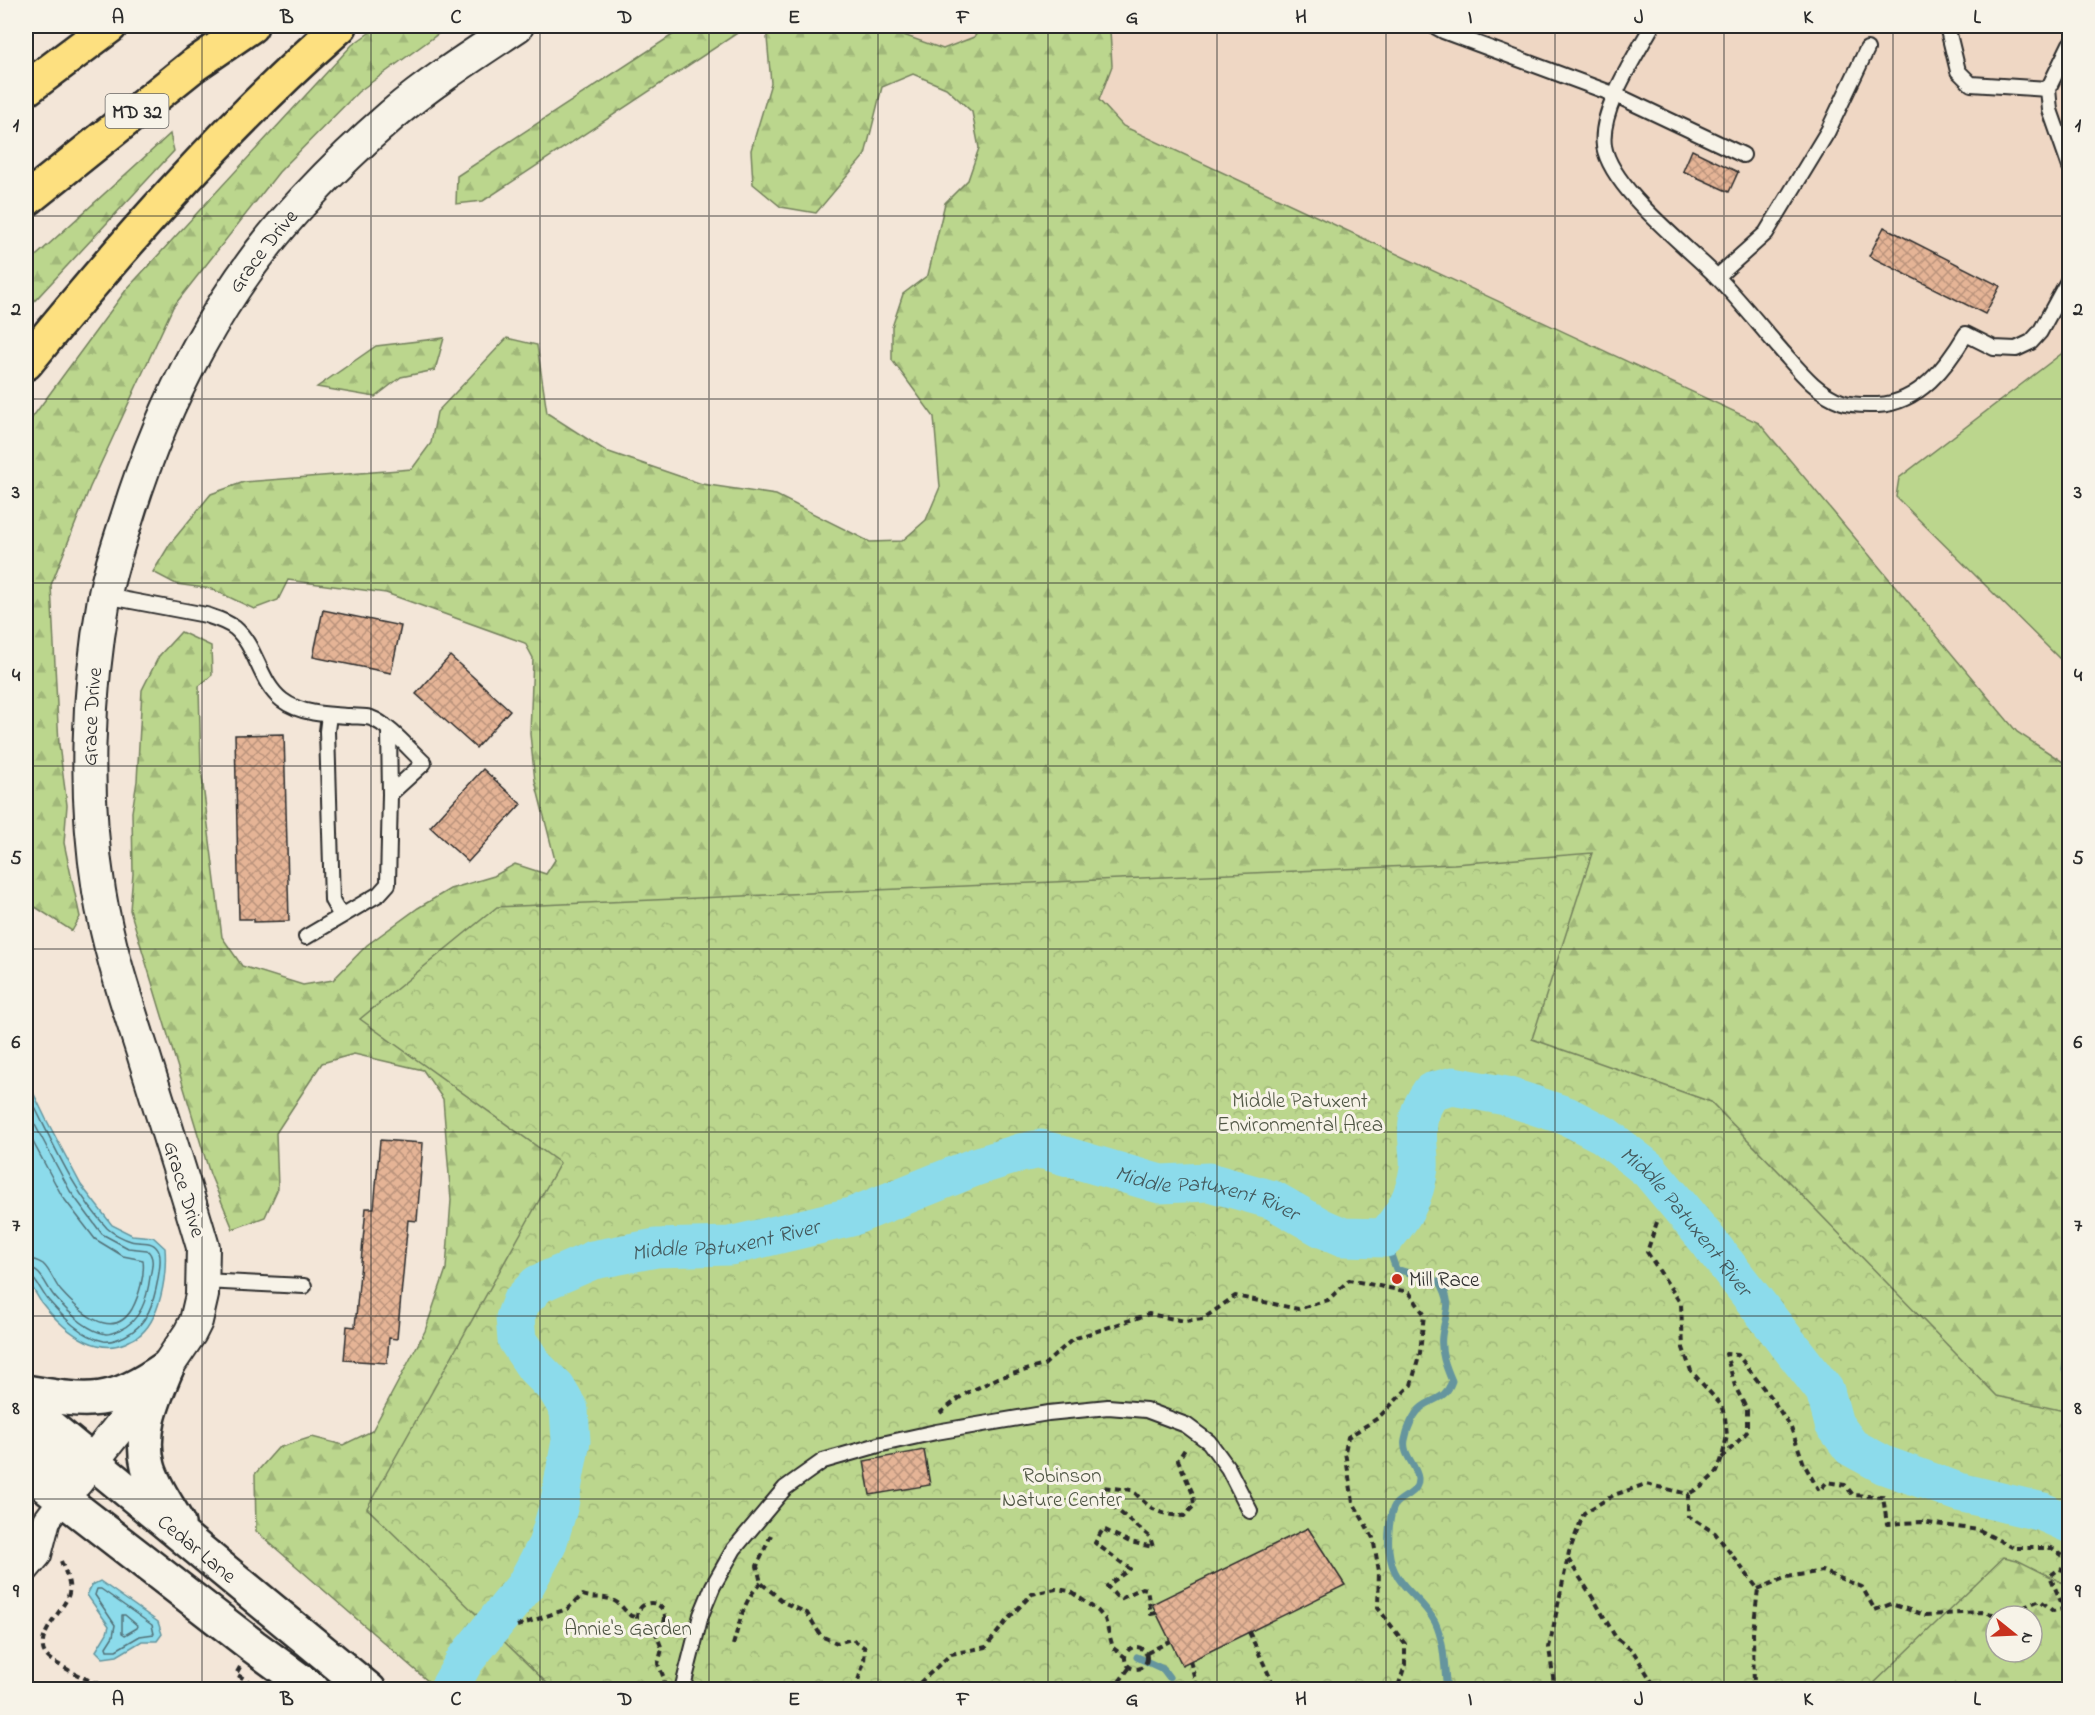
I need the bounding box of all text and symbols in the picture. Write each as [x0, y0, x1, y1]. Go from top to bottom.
text: A [112, 4, 124, 33]
text: B [279, 4, 294, 33]
text: C [451, 4, 462, 33]
text: D [617, 4, 632, 33]
text: E [788, 4, 800, 33]
text: F [956, 4, 970, 33]
text: G [1126, 4, 1139, 33]
text: H [1295, 4, 1307, 33]
text: I [1468, 4, 1473, 33]
text: J [1634, 4, 1644, 33]
text: K [1803, 4, 1814, 33]
text: L [1973, 4, 1981, 33]
road number: MD 32 [106, 94, 168, 128]
text: 1 [13, 112, 20, 141]
text: 1 [2075, 112, 2082, 141]
street label: Grace Drive [222, 203, 306, 300]
text: 2 [10, 296, 21, 325]
text: 2 [2072, 296, 2083, 325]
text: 3 [11, 479, 20, 508]
text: 3 [2073, 479, 2082, 508]
text: 4 [12, 662, 21, 691]
text: 4 [2074, 662, 2083, 691]
street label: Grace Drive [76, 665, 111, 766]
text: 5 [10, 845, 22, 874]
text: 5 [2072, 845, 2084, 874]
text: 6 [12, 1029, 21, 1058]
text: 6 [2074, 1029, 2083, 1058]
park label: Middle Patuxent Environmental Area [1217, 1087, 1383, 1141]
street label: Grace Drive [154, 1138, 212, 1242]
water label: Middle Patuxent River [1612, 1140, 1761, 1307]
water label: Middle Patuxent River [1111, 1159, 1307, 1232]
water label: Middle Patuxent River [629, 1211, 826, 1271]
text: 7 [12, 1212, 21, 1241]
text: 7 [2074, 1212, 2083, 1241]
place label: Mill Race [1409, 1266, 1480, 1296]
marker: Mill Race [1390, 1272, 1404, 1286]
text: 8 [11, 1395, 20, 1424]
text: 8 [2073, 1395, 2082, 1424]
park label: Robinson Nature Center [1002, 1462, 1122, 1516]
street label: Cedar Lane [150, 1508, 243, 1592]
text: 9 [12, 1578, 20, 1607]
text: 9 [2074, 1578, 2082, 1607]
north arrow [1984, 1604, 2044, 1664]
park label: Annie's Garden [564, 1615, 692, 1645]
text: N [2013, 1629, 2039, 1647]
text: A [112, 1686, 124, 1715]
text: B [279, 1686, 294, 1715]
text: C [451, 1686, 462, 1715]
text: D [617, 1686, 632, 1715]
text: E [788, 1686, 800, 1715]
text: F [956, 1686, 970, 1715]
text: G [1126, 1686, 1139, 1715]
text: H [1295, 1686, 1307, 1715]
text: I [1468, 1686, 1473, 1715]
text: J [1634, 1686, 1644, 1715]
text: K [1803, 1686, 1814, 1715]
text: L [1973, 1686, 1981, 1715]

